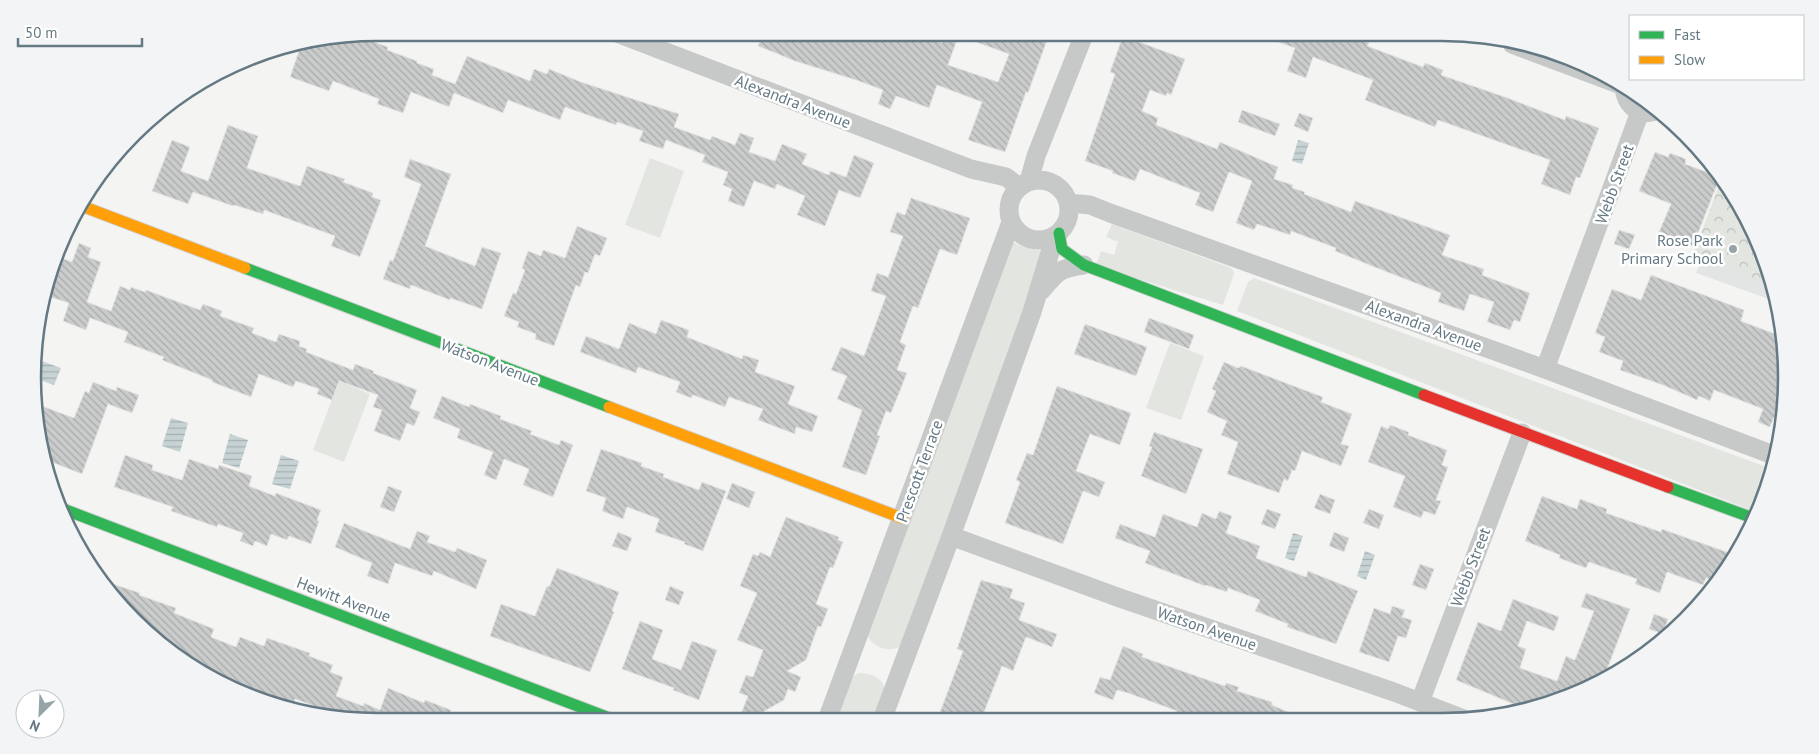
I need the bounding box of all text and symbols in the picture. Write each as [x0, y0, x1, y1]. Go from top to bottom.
scale bar [18, 15, 141, 47]
legend [1629, 15, 1804, 80]
text: 50 m [25, 23, 58, 42]
text: Fast [1674, 25, 1701, 44]
text: Slow [1674, 50, 1705, 69]
street label: Alexandra Avenue [732, 70, 854, 132]
street label: Webb Street [1590, 141, 1638, 226]
place label: Rose Park Primary School [1621, 230, 1723, 268]
marker: Rose Park Primary School [1727, 243, 1739, 255]
street label: Alexandra Avenue [1363, 295, 1485, 355]
street label: Watson Avenue [438, 334, 542, 390]
street label: Prescott Terrace [891, 417, 947, 525]
street label: Webb Street [1446, 524, 1494, 609]
street label: Hewitt Avenue [294, 572, 394, 626]
street label: Watson Avenue [1155, 602, 1259, 654]
north arrow [15, 689, 65, 739]
text: N [27, 716, 43, 736]

